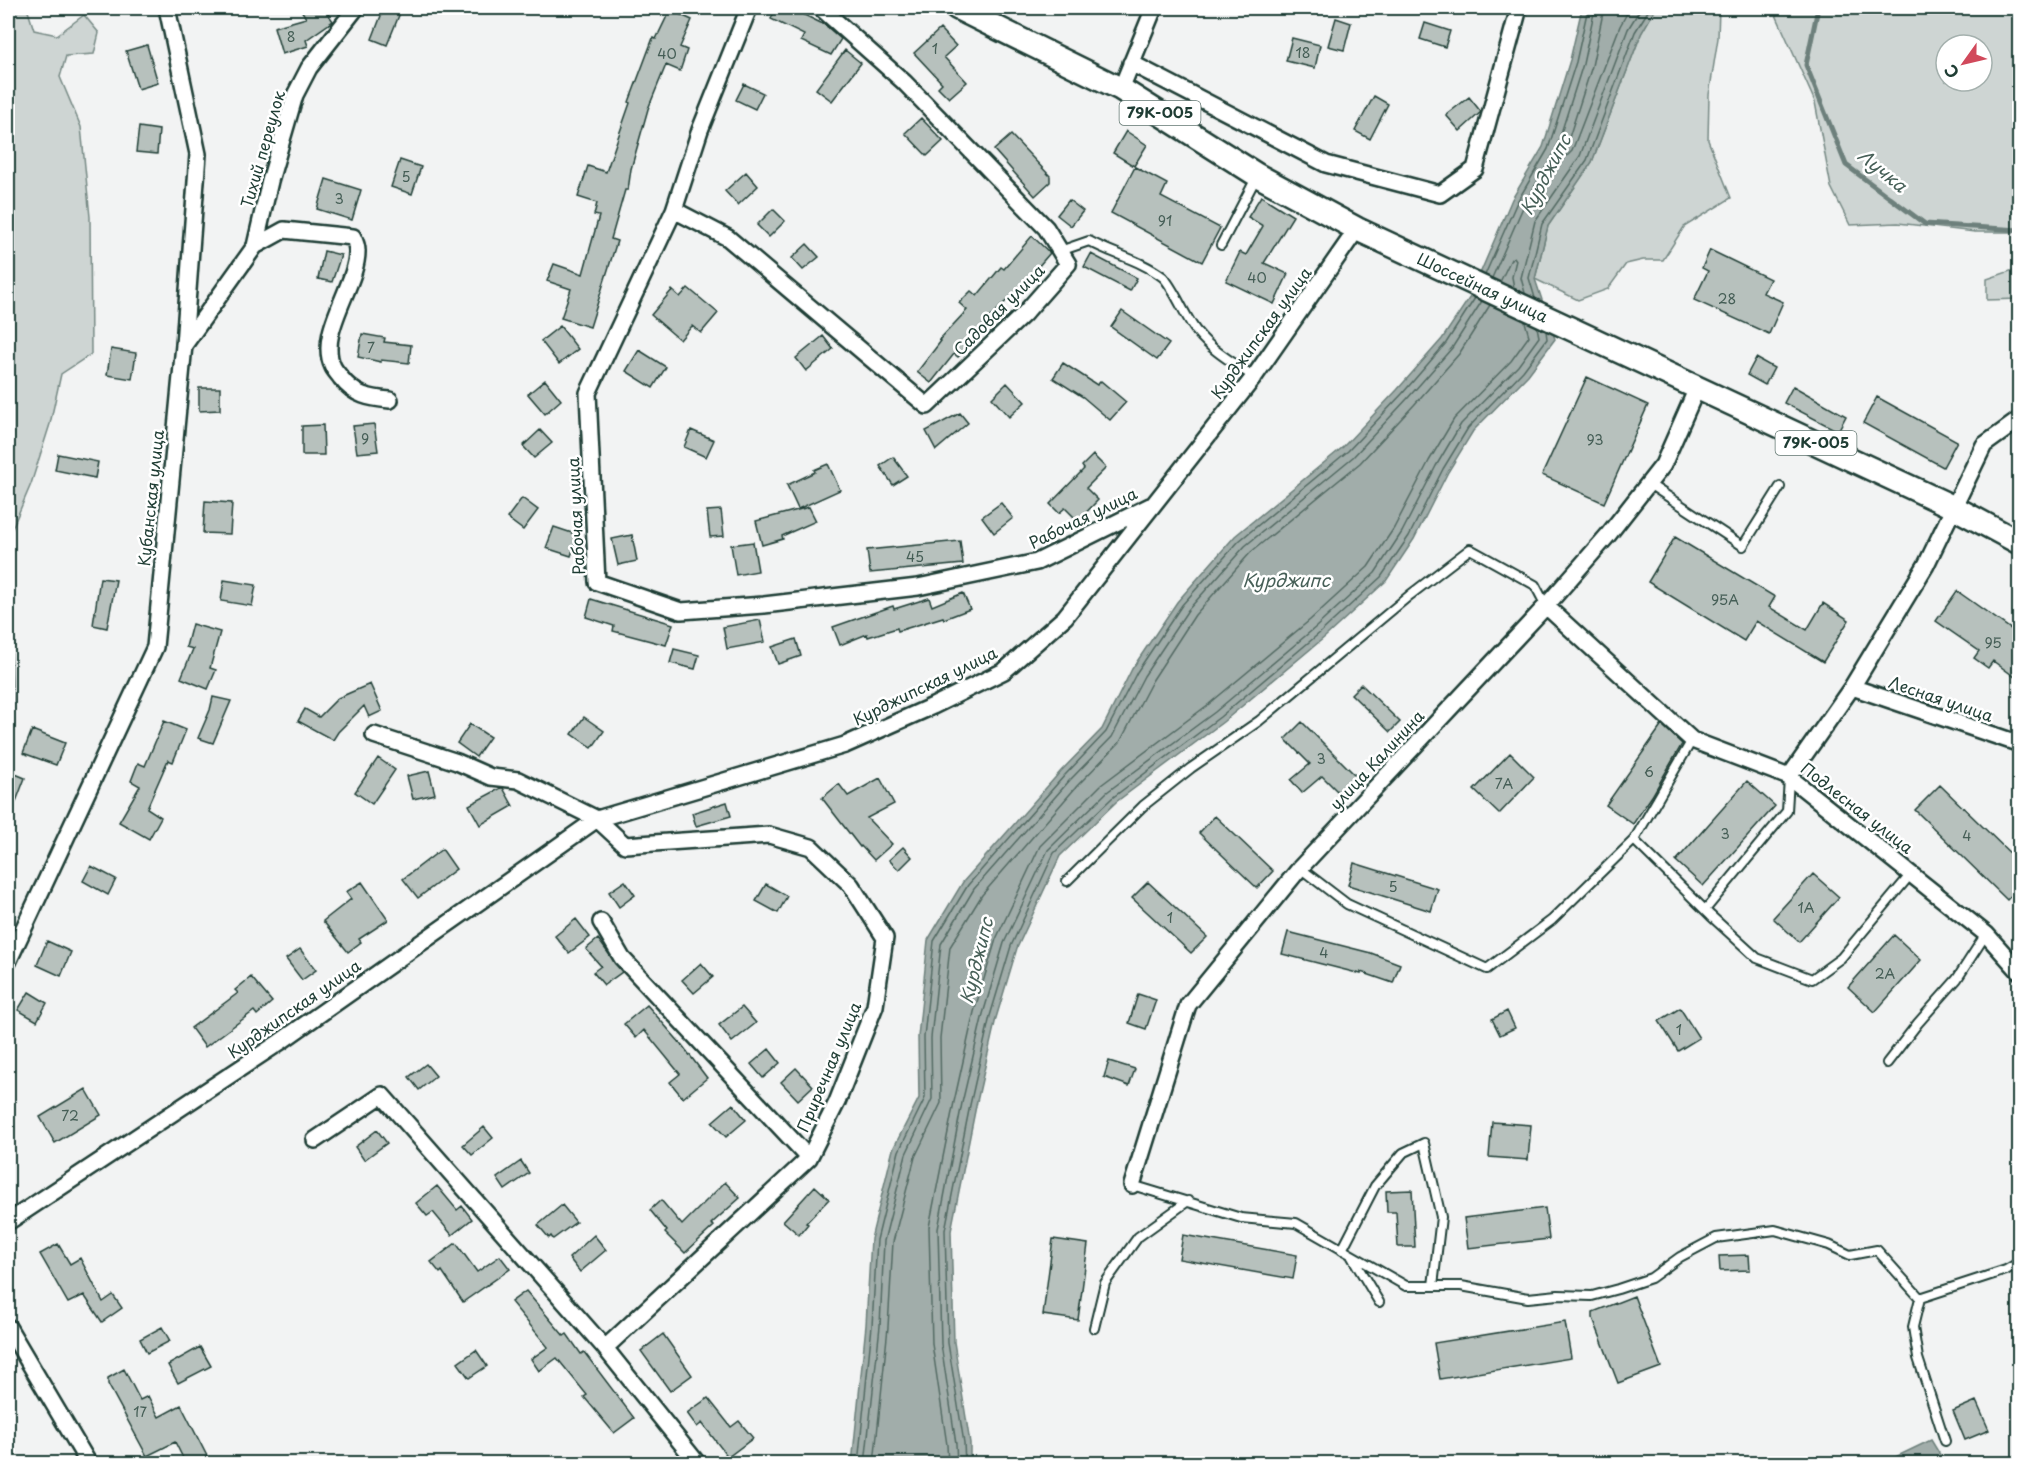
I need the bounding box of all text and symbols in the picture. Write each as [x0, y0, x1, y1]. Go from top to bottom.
house number: 8 [287, 26, 295, 47]
north arrow [1934, 33, 1994, 93]
house number: 1 [932, 38, 938, 59]
house number: 18 [1295, 42, 1311, 63]
house number: 40 [657, 43, 677, 64]
text: С [1937, 60, 1964, 84]
street label: Тихий переулок [234, 87, 290, 210]
road number: 79К-005 [1120, 101, 1200, 125]
water label: Курджипс [1512, 128, 1578, 219]
water label: Лучка [1853, 142, 1914, 198]
house number: 5 [401, 166, 411, 187]
house number: 3 [334, 188, 344, 209]
house number: 91 [1158, 210, 1172, 231]
street label: Шоссейная улица [1414, 246, 1552, 328]
street label: Садовая улица [947, 258, 1049, 360]
street label: Курджипская улица [1204, 261, 1316, 403]
house number: 40 [1247, 267, 1267, 288]
house number: 28 [1718, 288, 1736, 309]
house number: 7 [367, 337, 375, 358]
street label: Кубанская улица [131, 428, 169, 567]
house number: 9 [361, 428, 369, 449]
house number: 93 [1586, 429, 1604, 450]
road number: 79К-005 [1776, 431, 1856, 455]
street label: Рабочая улица [560, 457, 590, 575]
street label: Рабочая улица [1024, 480, 1141, 554]
house number: 45 [906, 546, 924, 567]
water label: Курджипс [1242, 566, 1331, 593]
house number: 95А [1711, 589, 1739, 610]
house number: 95 [1984, 632, 2002, 653]
street label: Курджипская улица [848, 640, 1001, 731]
street label: Лесная улица [1886, 669, 1997, 727]
street label: улица Калинина [1323, 704, 1429, 815]
house number: 3 [1316, 748, 1326, 769]
street label: Подлесная улица [1796, 756, 1919, 859]
house number: 6 [1644, 761, 1654, 782]
house number: 7А [1495, 773, 1514, 794]
house number: 3 [1720, 823, 1730, 844]
house number: 4 [1962, 825, 1972, 846]
house number: 5 [1388, 876, 1398, 897]
house number: 1А [1797, 897, 1815, 918]
house number: 1 [1167, 907, 1173, 928]
water label: Курджипс [952, 913, 1000, 1006]
house number: 4 [1319, 942, 1329, 963]
street label: Курджипская улица [222, 953, 365, 1063]
house number: 2А [1875, 963, 1896, 984]
street label: Приречная улица [790, 998, 866, 1135]
house number: 1 [1676, 1019, 1682, 1040]
house number: 72 [61, 1105, 79, 1126]
house number: 17 [133, 1401, 147, 1422]

